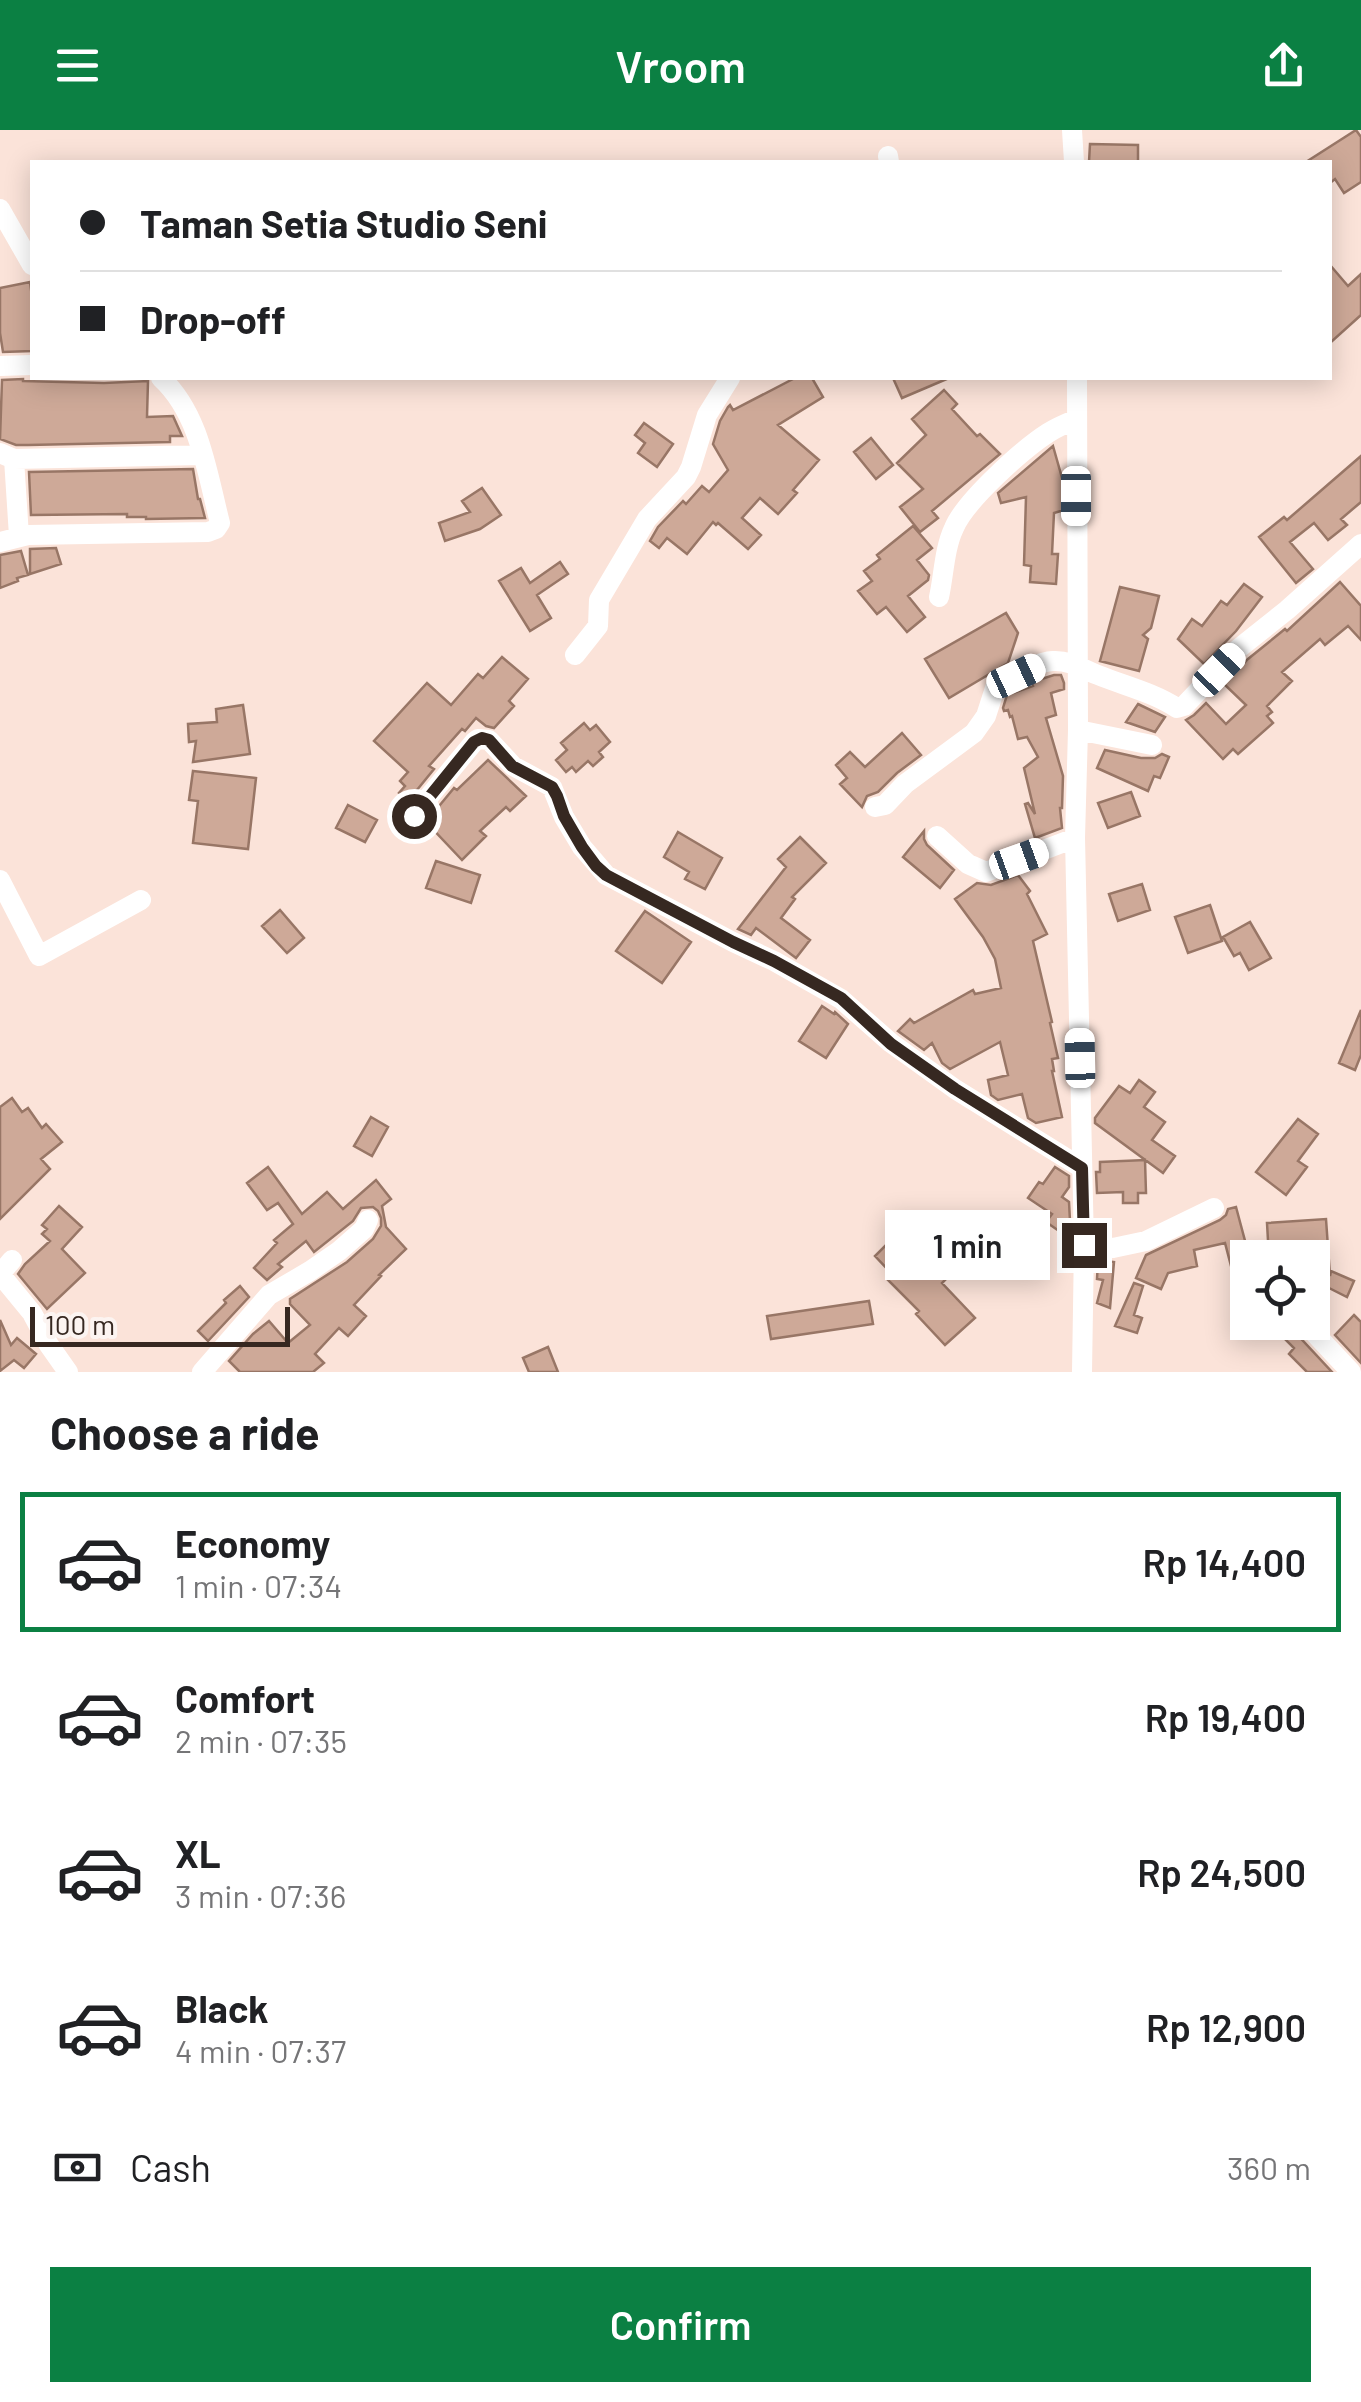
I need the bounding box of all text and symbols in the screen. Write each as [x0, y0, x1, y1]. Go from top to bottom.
icon: menu [50, 38, 105, 93]
text: Vroom [615, 38, 746, 92]
icon: share [1256, 38, 1311, 93]
text: Taman Setia Studio Seni [140, 200, 547, 246]
text: Drop-off [140, 296, 286, 342]
car [1061, 466, 1091, 526]
car [1187, 638, 1251, 702]
car [982, 650, 1050, 702]
route start [392, 794, 437, 839]
car [986, 835, 1052, 883]
car [1064, 1028, 1096, 1088]
callout: 1 min [884, 1210, 1049, 1280]
route end [1062, 1223, 1107, 1268]
text: 1 min [933, 1226, 1002, 1264]
map controls [1230, 1240, 1330, 1340]
button: locate [1230, 1240, 1330, 1340]
scale bar [30, 1302, 290, 1346]
text: 100 m [45, 1307, 115, 1341]
text: Choose a ride [50, 1405, 320, 1459]
icon: car [55, 1517, 145, 1607]
text: Economy [175, 1520, 330, 1566]
text: Rp 14,400 [1143, 1539, 1306, 1585]
text: 1 min · 07:34 [175, 1566, 342, 1604]
icon: car [55, 1672, 145, 1762]
text: Comfort [175, 1675, 315, 1721]
text: Rp 19,400 [1145, 1694, 1306, 1740]
text: 2 min · 07:35 [175, 1721, 347, 1759]
icon: car [55, 1827, 145, 1917]
text: XL [175, 1830, 221, 1876]
text: Rp 24,500 [1137, 1849, 1306, 1895]
text: 3 min · 07:36 [175, 1876, 346, 1914]
icon: car [55, 1982, 145, 2072]
text: Black [175, 1985, 269, 2031]
text: Rp 12,900 [1146, 2004, 1306, 2050]
text: 4 min · 07:37 [175, 2031, 346, 2069]
icon: cash [50, 2140, 105, 2195]
text: Cash [130, 2144, 211, 2190]
text: 360 m [1227, 2148, 1311, 2186]
button: Confirm [50, 2267, 1311, 2382]

